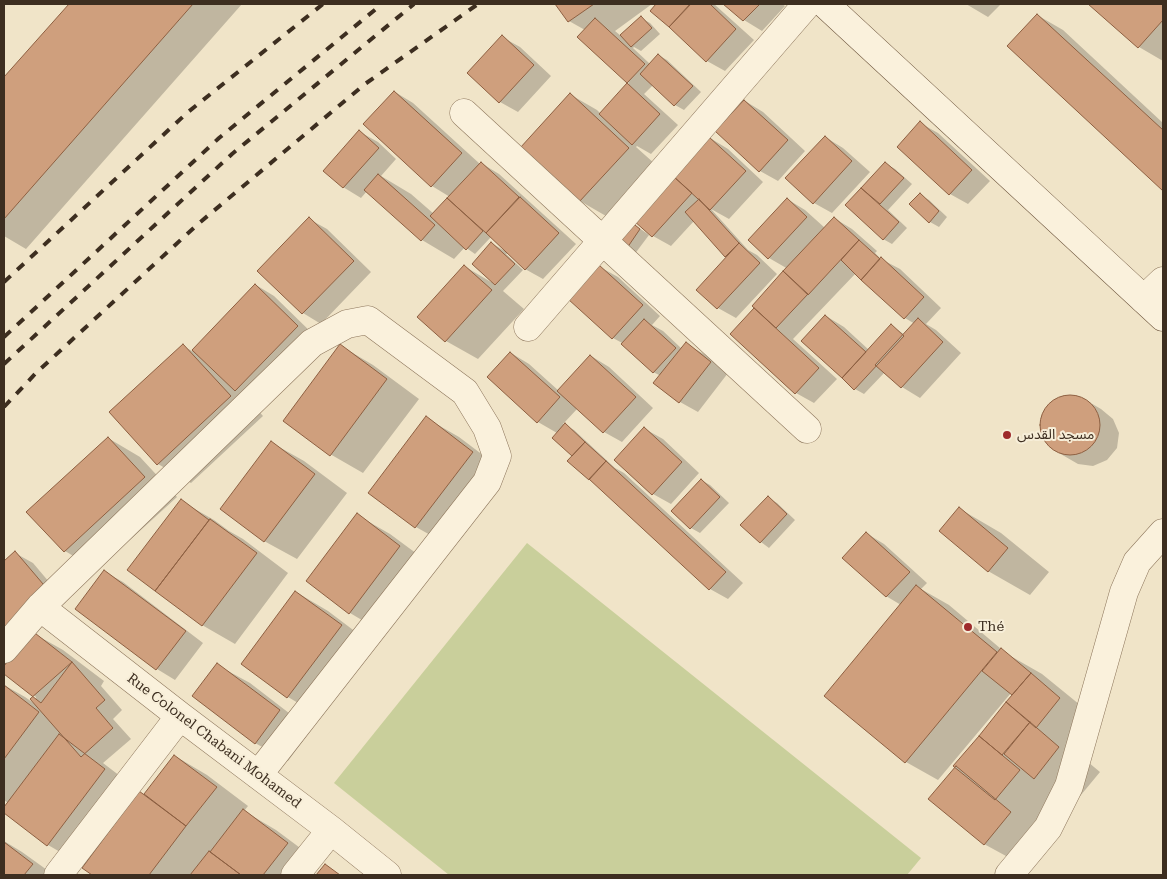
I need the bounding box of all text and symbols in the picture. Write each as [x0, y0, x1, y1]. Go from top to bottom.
place label: مسجد القدس [1017, 427, 1094, 443]
marker: مسجد القدس [1001, 429, 1013, 441]
place label: Thé [978, 619, 1004, 635]
marker: Thé [962, 621, 974, 633]
street label: Rue Colonel Chabani Mohamed [124, 670, 304, 812]

